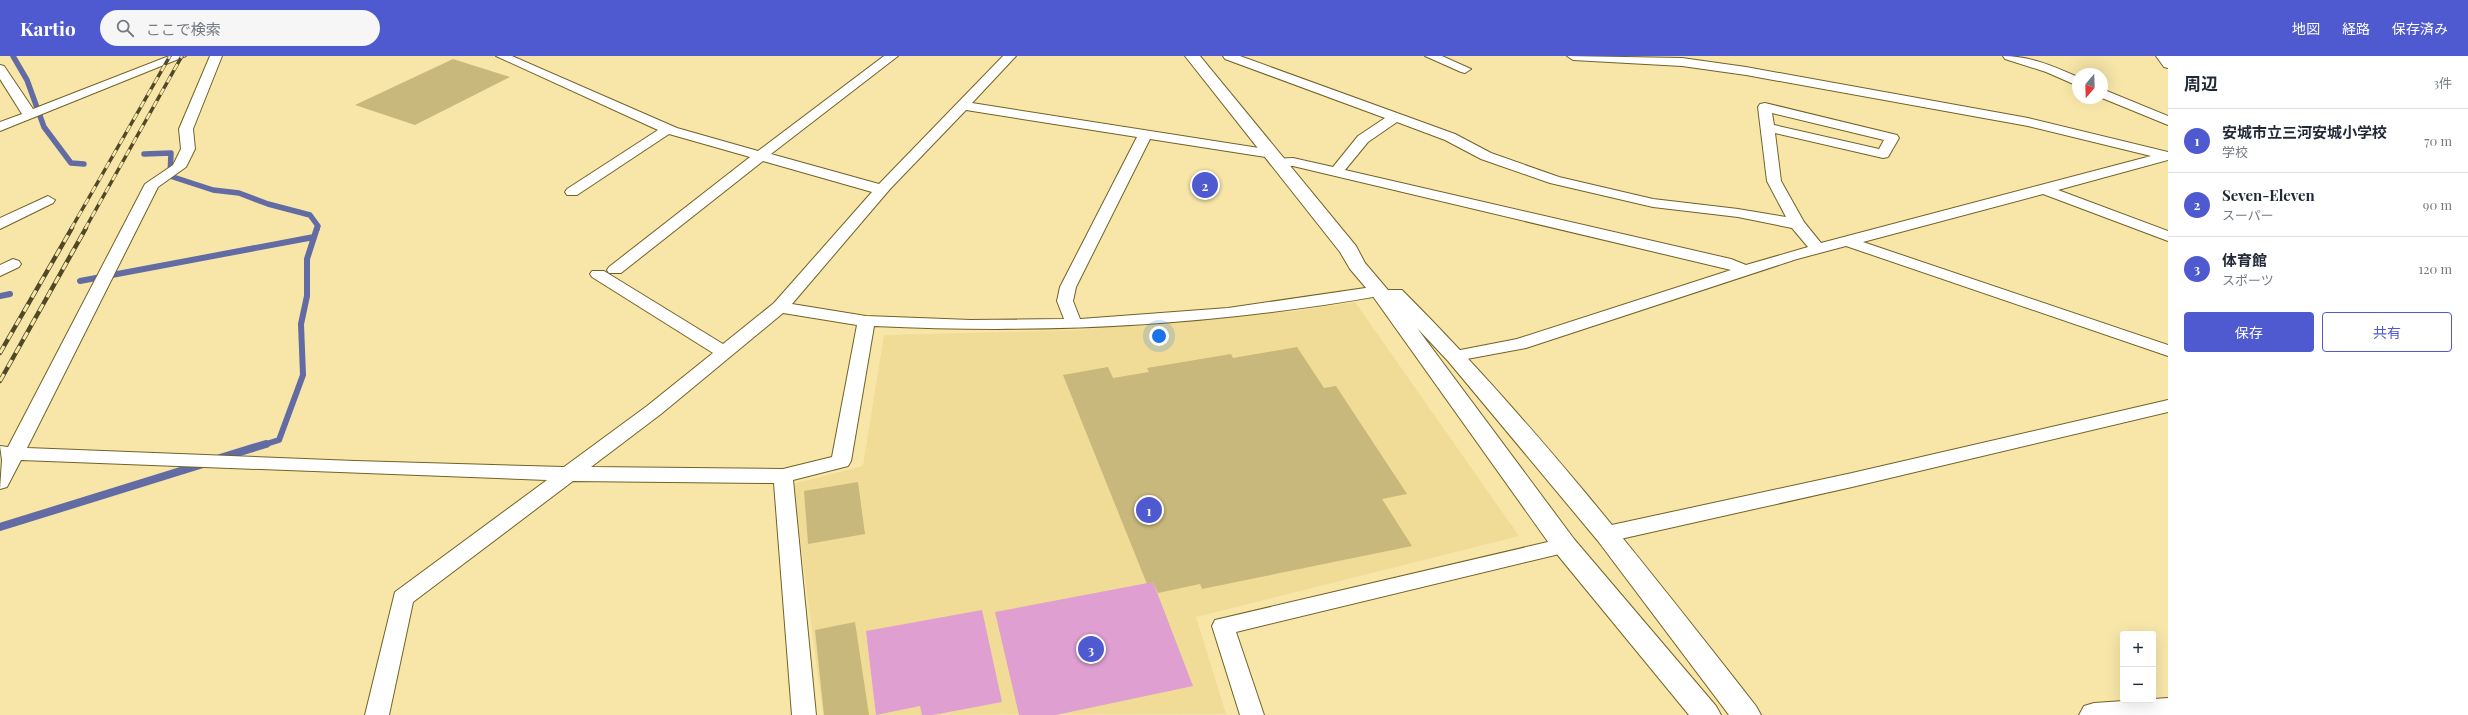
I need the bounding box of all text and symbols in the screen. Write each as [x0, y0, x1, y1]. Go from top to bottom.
search box [100, 10, 380, 46]
text: Kartio [20, 15, 76, 41]
icon: search [114, 17, 136, 39]
text: ここで検索 [146, 19, 221, 39]
text: 地図 [2292, 19, 2320, 38]
text: 経路 [2342, 19, 2370, 38]
text: 保存済み [2392, 19, 2448, 38]
north arrow [2072, 68, 2108, 104]
text: 周辺 [2184, 72, 2218, 94]
text: 3件 [2433, 74, 2452, 91]
text: 安城市立三河安城小学校 [2222, 122, 2387, 142]
text: 1 [2195, 132, 2199, 149]
text: 70 m [2424, 132, 2452, 149]
text: 学校 [2222, 143, 2248, 160]
pin: 2 [1192, 170, 1218, 200]
text: Seven-Eleven [2222, 185, 2315, 205]
text: 2 [2194, 196, 2200, 213]
text: 90 m [2423, 196, 2452, 213]
text: スーパー [2222, 206, 2274, 223]
text: 体育館 [2222, 250, 2267, 270]
text: 3 [2194, 260, 2200, 277]
text: 120 m [2418, 260, 2452, 277]
text: スポーツ [2222, 271, 2274, 288]
button: 保存 [2184, 312, 2314, 352]
button: 共有 [2322, 312, 2452, 352]
your location [1149, 326, 1169, 346]
pin: 1 [1136, 495, 1162, 525]
map controls [2120, 631, 2156, 703]
button: + [2120, 631, 2156, 667]
pin: 3 [1078, 634, 1104, 664]
button: − [2120, 667, 2156, 703]

